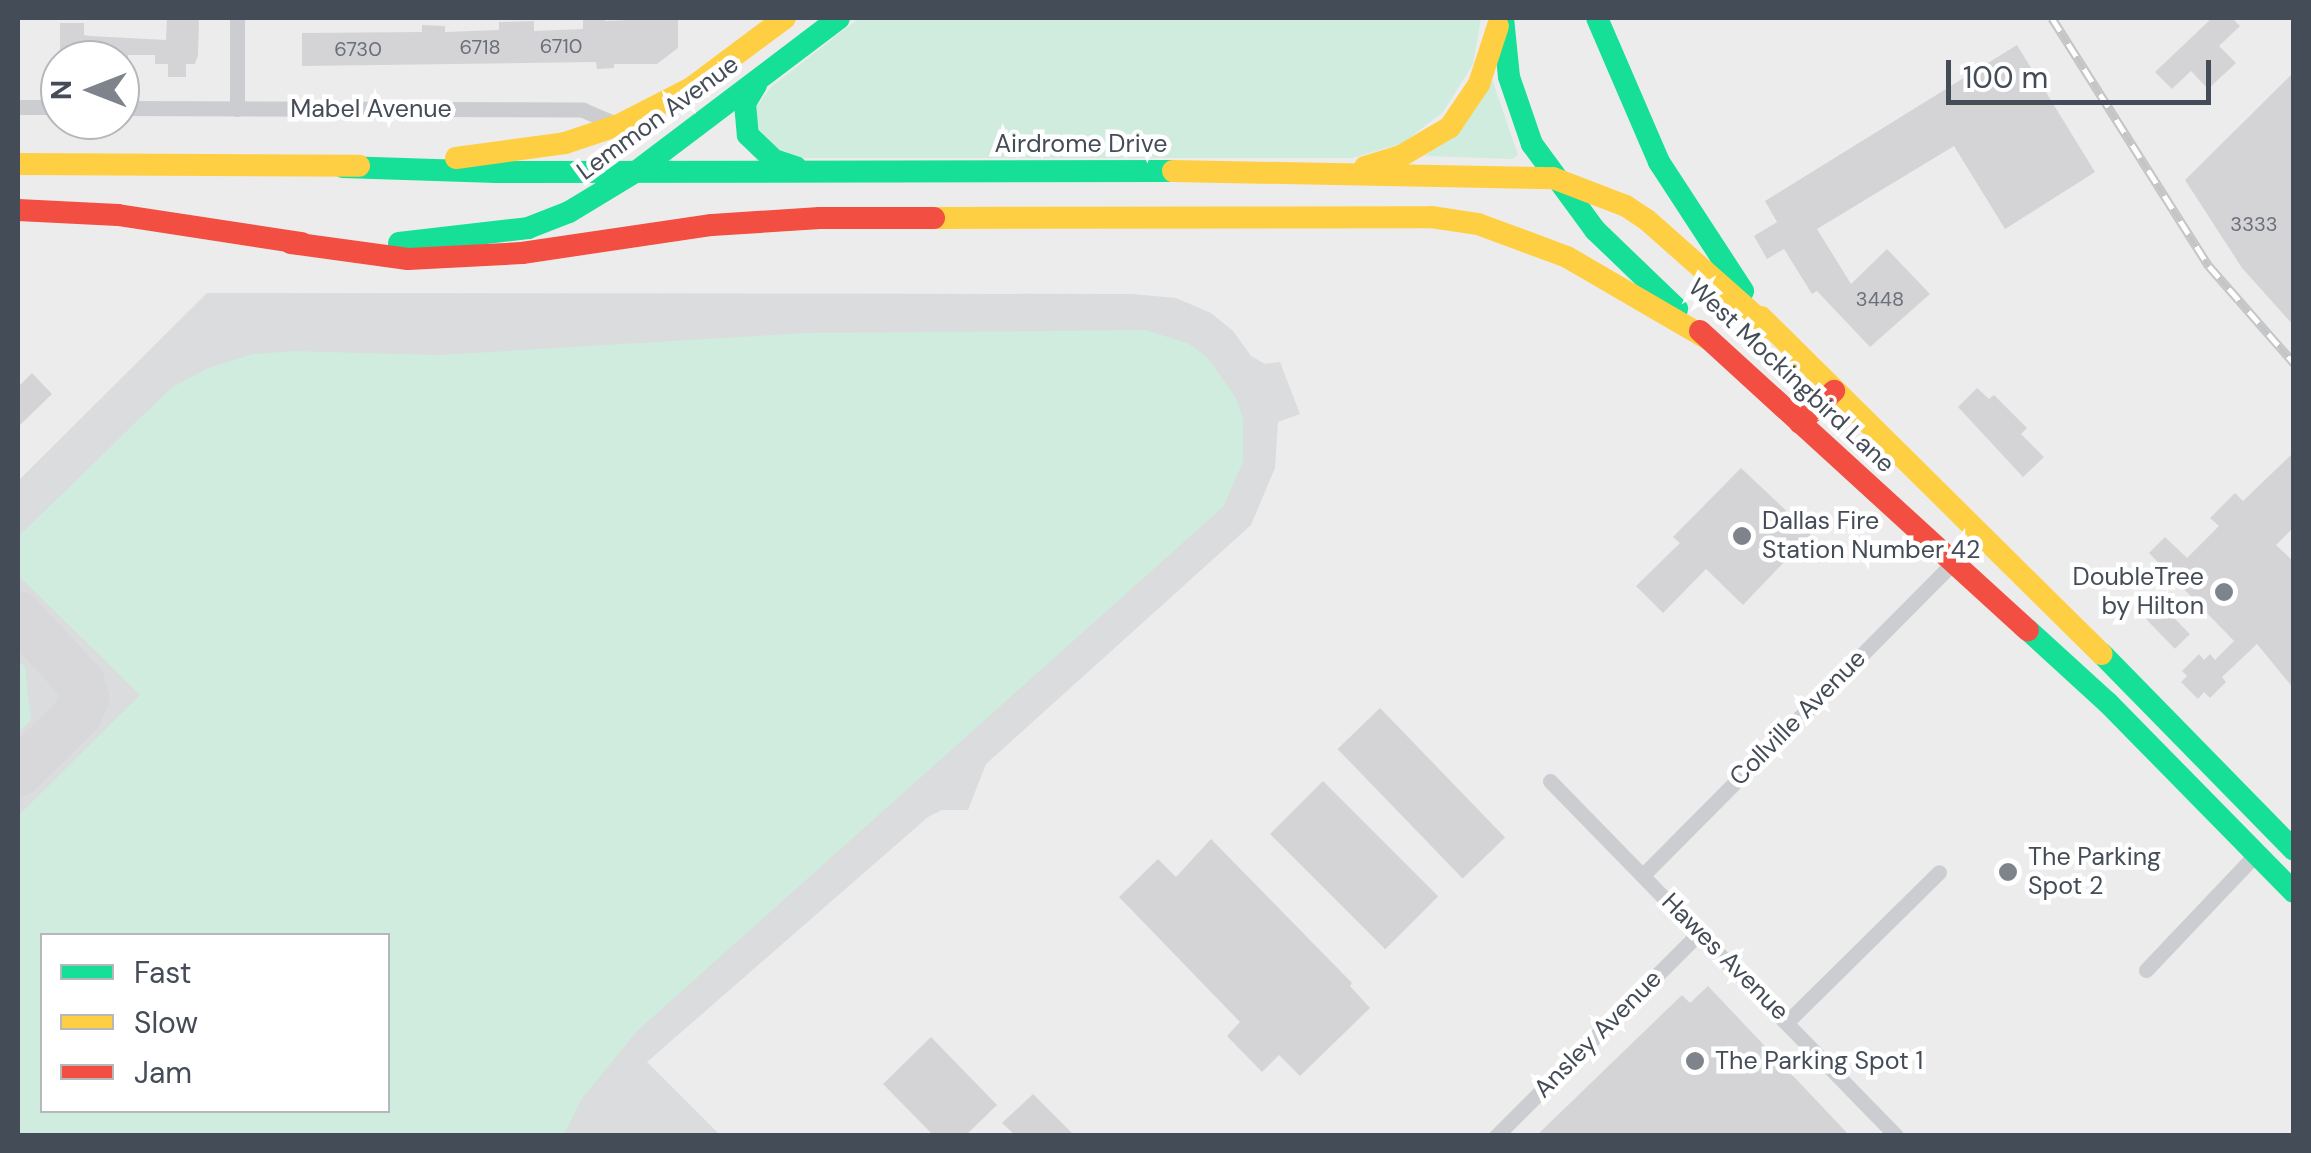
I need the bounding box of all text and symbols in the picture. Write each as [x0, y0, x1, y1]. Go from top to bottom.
house number: 6710 [540, 34, 582, 58]
house number: 6718 [459, 35, 501, 59]
house number: 6730 [334, 37, 382, 61]
north arrow [40, 40, 140, 140]
scale bar [1951, 40, 2216, 102]
street label: Lemmon Avenue [571, 49, 745, 187]
text: 100 m [1963, 58, 2048, 97]
text: N [43, 80, 80, 100]
street label: Mabel Avenue [290, 94, 452, 124]
street label: Airdrome Drive [995, 129, 1167, 159]
house number: 3333 [2230, 212, 2278, 236]
street label: West Mockingbird Lane [1682, 273, 1900, 479]
house number: 3448 [1856, 287, 1904, 311]
place label: Dallas Fire Station Number 42 [1762, 507, 1980, 566]
marker: Dallas Fire Station Number 42 [1731, 525, 1753, 547]
place label: DoubleTree by Hilton [2072, 563, 2204, 622]
marker: DoubleTree by Hilton [2213, 581, 2235, 603]
street label: Collville Avenue [1724, 644, 1872, 792]
place label: The Parking Spot 2 [2028, 843, 2161, 902]
marker: The Parking Spot 2 [1997, 861, 2019, 883]
street label: Hawes Avenue [1655, 887, 1795, 1027]
legend [40, 933, 390, 1113]
text: Fast [134, 953, 192, 992]
street label: Ansley Avenue [1528, 964, 1668, 1104]
text: Slow [134, 1003, 198, 1042]
place label: The Parking Spot 1 [1715, 1046, 1923, 1076]
marker: The Parking Spot 1 [1684, 1050, 1706, 1072]
text: Jam [134, 1053, 192, 1092]

